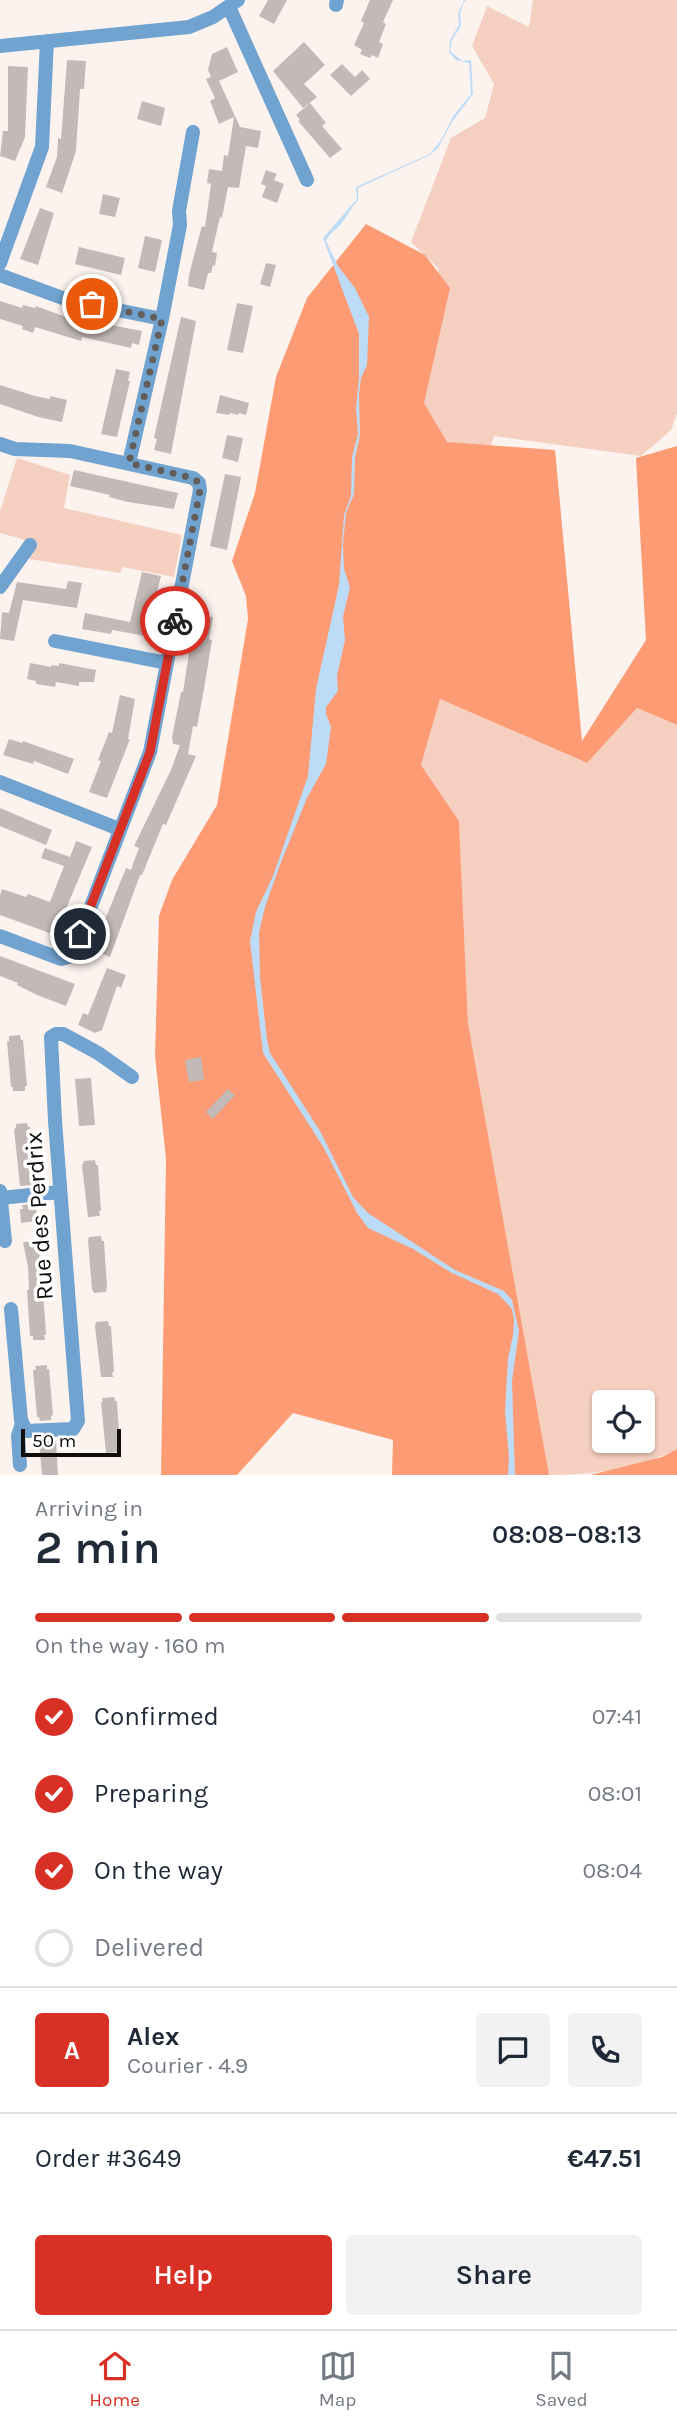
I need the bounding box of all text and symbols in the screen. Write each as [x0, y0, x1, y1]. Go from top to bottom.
pin [62, 274, 122, 334]
icon: bag [73, 285, 111, 323]
courier [140, 586, 210, 656]
icon: bike [156, 602, 194, 640]
pin [50, 904, 110, 964]
icon: home [61, 915, 99, 953]
street label: Rue des Perdrix [19, 1131, 59, 1301]
map controls [592, 1390, 655, 1453]
button: locate [592, 1390, 655, 1453]
scale bar [21, 1426, 121, 1458]
text: 50 m [32, 1430, 76, 1452]
text: Arriving in [35, 1495, 143, 1522]
text: 08:08–08:13 [492, 1519, 642, 1550]
text: 2 min [35, 1521, 161, 1575]
text: On the way · 160 m [35, 1632, 225, 1659]
icon: check [35, 1698, 73, 1736]
text: Confirmed [94, 1701, 219, 1732]
text: 07:41 [592, 1703, 642, 1730]
icon: check [35, 1775, 73, 1813]
text: Preparing [94, 1778, 208, 1809]
text: 08:01 [588, 1780, 642, 1807]
icon: check [35, 1852, 73, 1890]
text: On the way [94, 1855, 223, 1886]
text: 08:04 [582, 1857, 642, 1884]
text: Delivered [94, 1932, 204, 1963]
button: chat [476, 2013, 550, 2087]
button: phone [568, 2013, 642, 2087]
text: Alex [127, 2021, 179, 2052]
text: A [64, 2035, 80, 2066]
text: Courier · 4.9 [127, 2052, 248, 2079]
text: Order #3649 [35, 2143, 182, 2174]
text: €47.51 [567, 2143, 642, 2174]
button: Help [35, 2235, 332, 2315]
button: Share [346, 2235, 642, 2315]
tab: Home [89, 2347, 140, 2411]
tab: Map [319, 2347, 357, 2411]
tab: Saved [535, 2347, 588, 2411]

